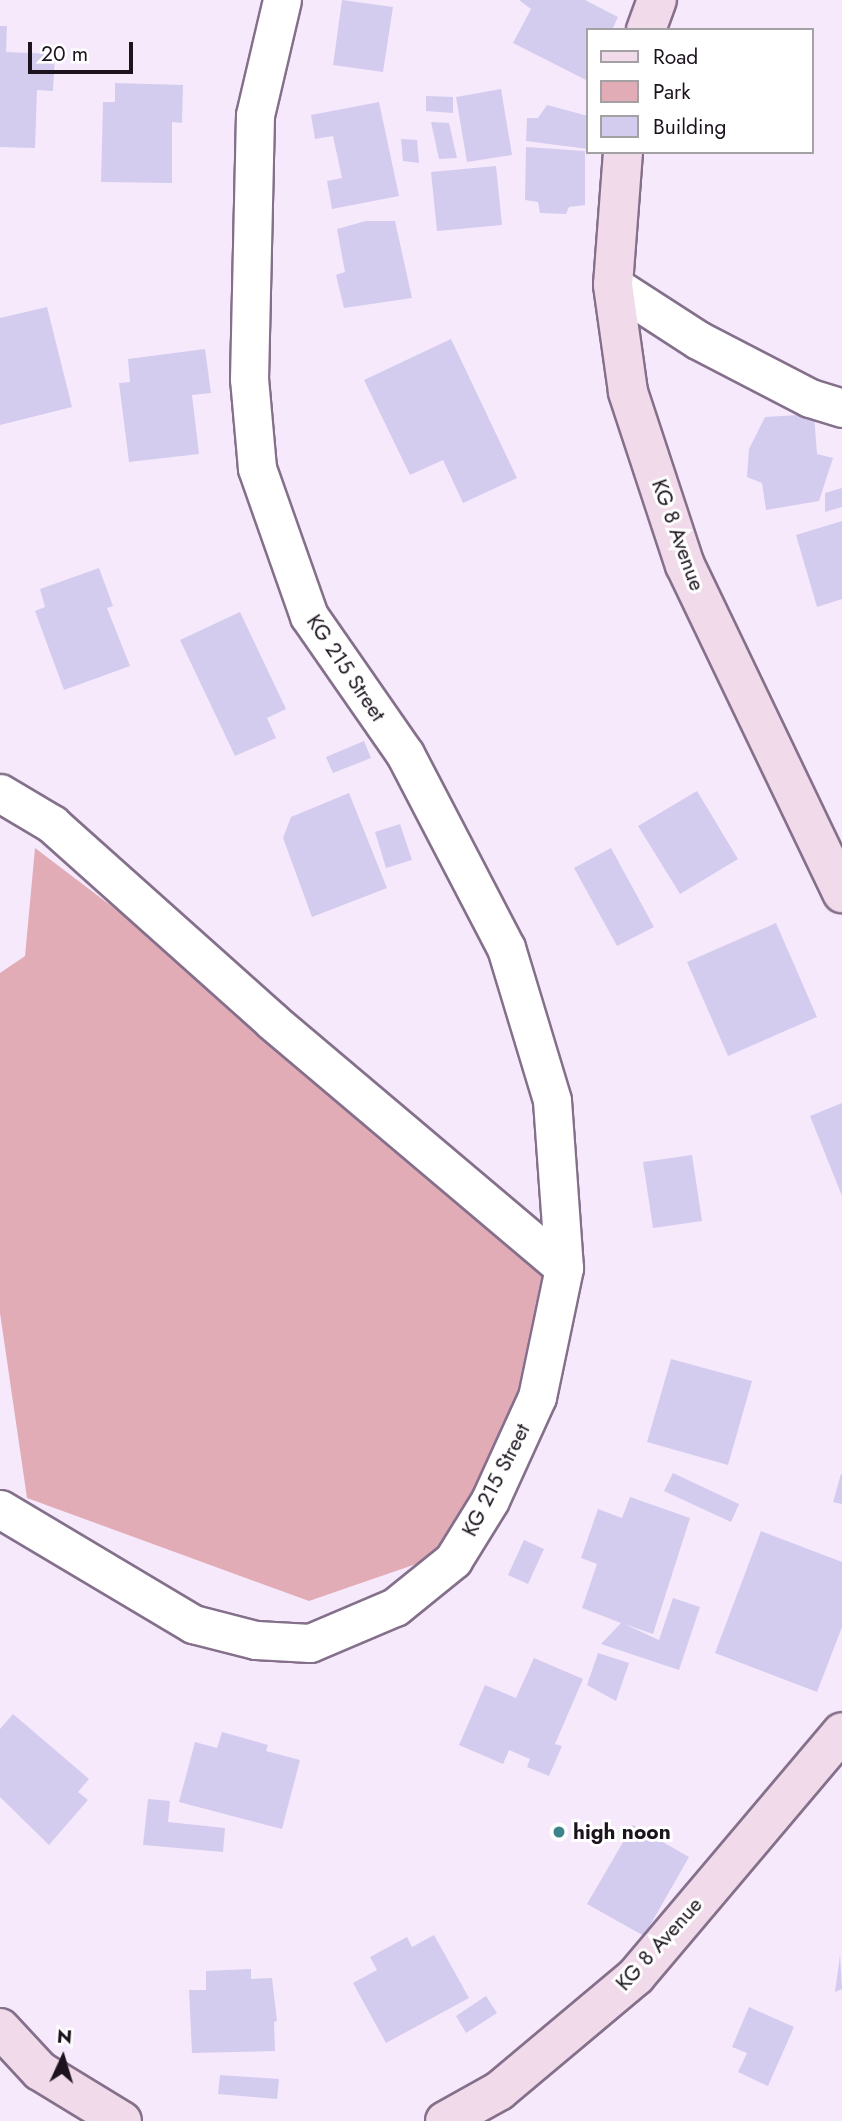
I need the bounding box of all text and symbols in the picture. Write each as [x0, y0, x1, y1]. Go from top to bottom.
scale bar [32, 28, 136, 72]
legend [586, 28, 814, 154]
text: 20 m [41, 39, 88, 69]
text: Road [653, 42, 698, 72]
text: Park [653, 77, 690, 107]
text: Building [653, 112, 726, 142]
street label: KG 8 Avenue [646, 476, 710, 594]
street label: KG 215 Street [301, 610, 391, 726]
street label: KG 215 Street [457, 1419, 535, 1541]
place label: high noon [573, 1819, 671, 1845]
marker: high noon [551, 1824, 567, 1840]
street label: KG 8 Avenue [611, 1892, 707, 1996]
north arrow [28, 2023, 98, 2093]
text: N [56, 2023, 73, 2051]

